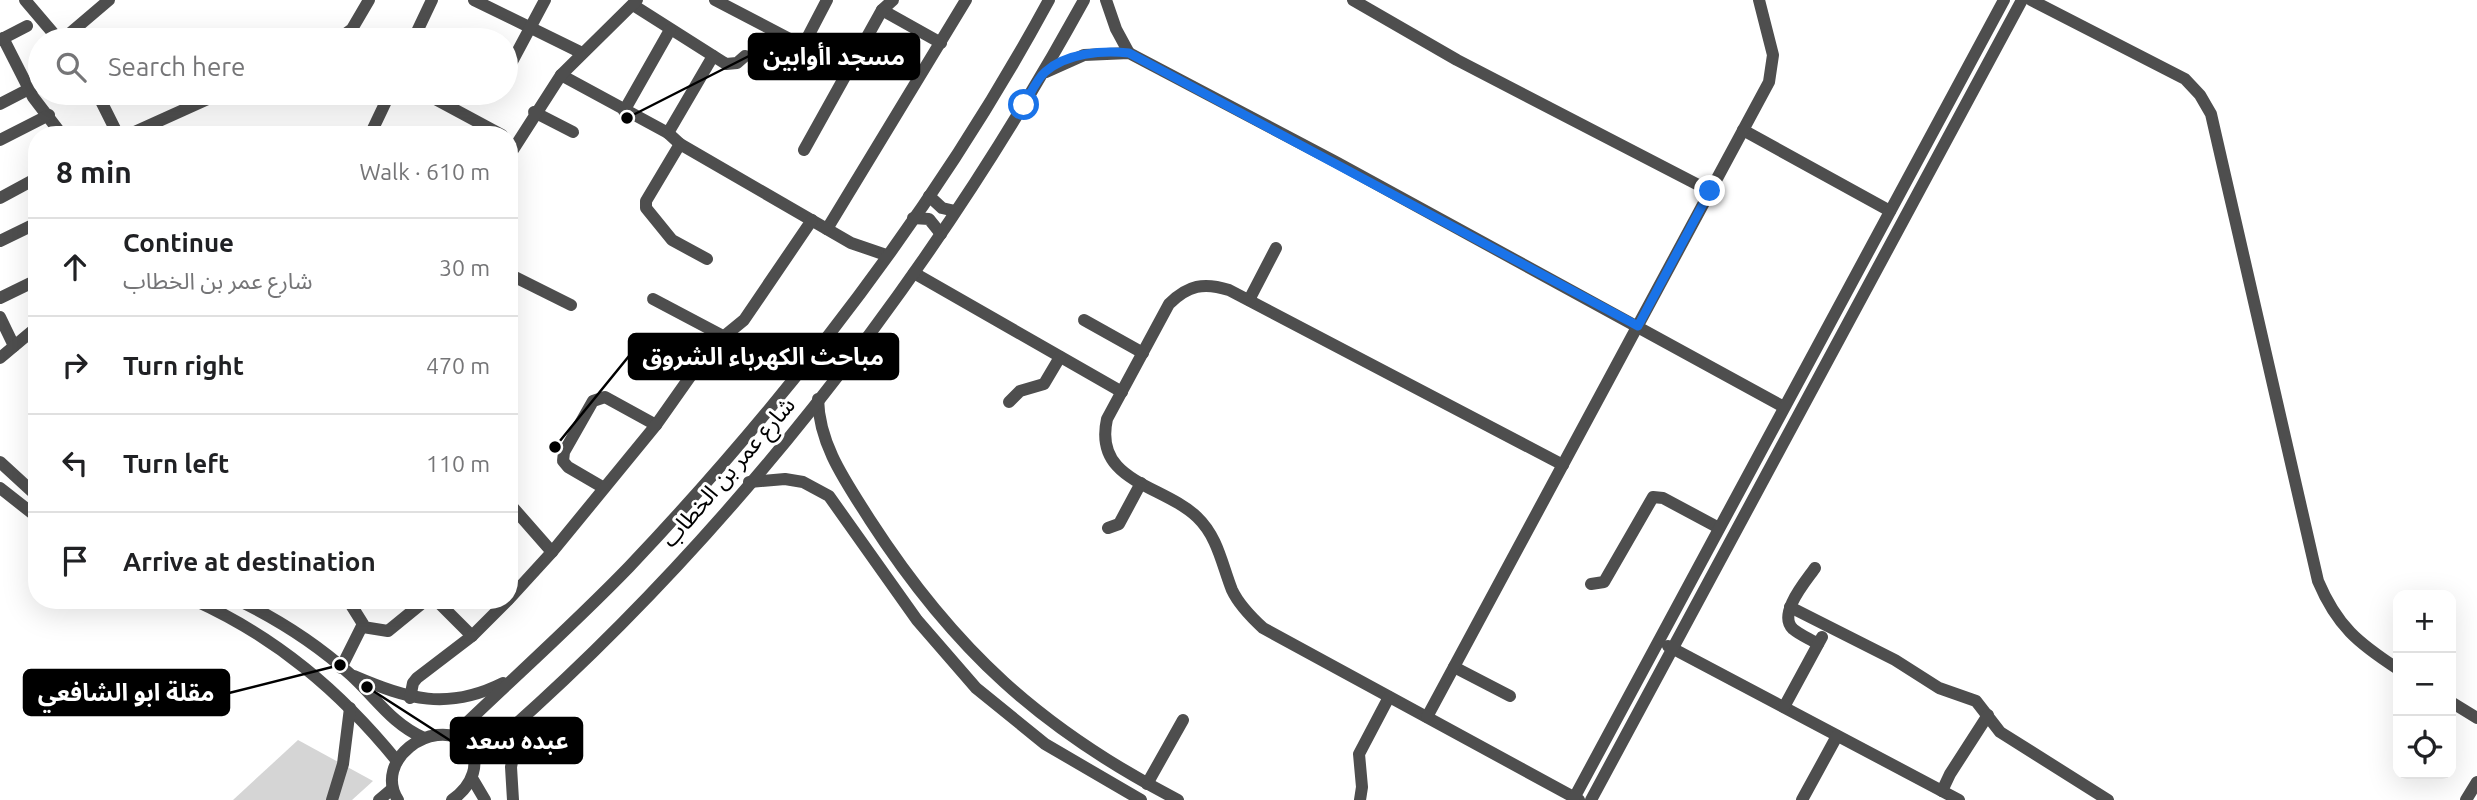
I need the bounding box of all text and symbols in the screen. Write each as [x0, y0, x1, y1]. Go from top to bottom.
search box [28, 28, 518, 105]
callout: مسجد اأوابين [749, 34, 919, 79]
text: مسجد اأوابين [763, 42, 905, 71]
icon: search [52, 48, 90, 86]
text: Search here [108, 52, 245, 81]
route start [1008, 89, 1039, 120]
text: 8 min [56, 155, 132, 189]
text: Walk · 610 m [359, 159, 490, 184]
route end [1694, 175, 1725, 206]
text: Continue [123, 228, 234, 257]
icon: ahead [56, 248, 94, 286]
text: 30 m [439, 255, 490, 280]
text: شارع عمر بن الخطاب [123, 268, 313, 293]
callout: مباحث الكهرباء الشروق [629, 334, 898, 379]
text: مباحث الكهرباء الشروق [642, 343, 884, 371]
icon: right [56, 346, 94, 384]
text: Turn right [123, 351, 244, 380]
text: 470 m [426, 353, 490, 378]
street label: شارع عمر بن الخطاب [656, 392, 803, 555]
icon: left [56, 444, 94, 482]
text: Turn left [123, 449, 229, 478]
text: 110 m [426, 451, 490, 476]
icon: arrive [56, 542, 94, 580]
text: Arrive at destination [123, 547, 376, 576]
map controls [2393, 590, 2456, 779]
button: + [2393, 590, 2456, 653]
button: − [2393, 653, 2456, 716]
callout: مقلة ابو الشافعي [24, 670, 229, 715]
text: مقلة ابو الشافعي [38, 679, 214, 713]
button: locate [2393, 716, 2456, 779]
callout: عبده سعد [451, 718, 582, 763]
text: عبده سعد [465, 727, 569, 755]

